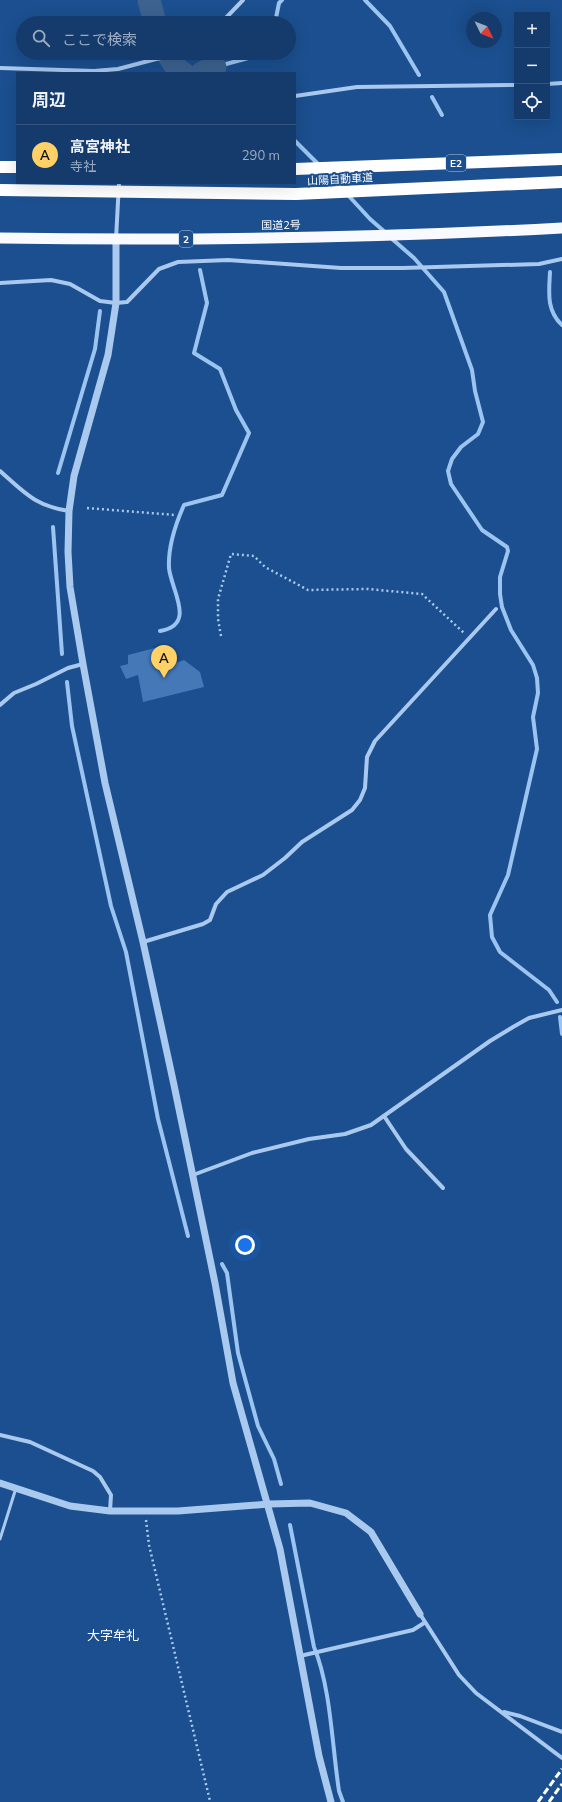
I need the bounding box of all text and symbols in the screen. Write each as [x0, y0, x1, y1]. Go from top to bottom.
north arrow [466, 12, 502, 48]
map controls [514, 12, 550, 120]
button: + [514, 12, 550, 48]
search box [16, 16, 296, 60]
icon: search [30, 27, 52, 49]
text: ここで検索 [62, 30, 137, 49]
button: − [514, 48, 550, 84]
button: locate [514, 84, 550, 120]
text: 周辺 [32, 89, 66, 110]
text: 高宮神社 [70, 137, 130, 156]
text: A [40, 147, 50, 163]
text: 290 m [242, 147, 280, 163]
road number: E2 [446, 155, 466, 171]
text: 寺社 [70, 158, 96, 174]
street label: 山陽自動車道 [307, 170, 373, 188]
street label: 国道2号 [261, 218, 301, 232]
road number: 2 [179, 231, 193, 247]
pin: A [151, 645, 177, 678]
your location [235, 1235, 255, 1255]
district label: 大字牟礼 [87, 1627, 139, 1643]

